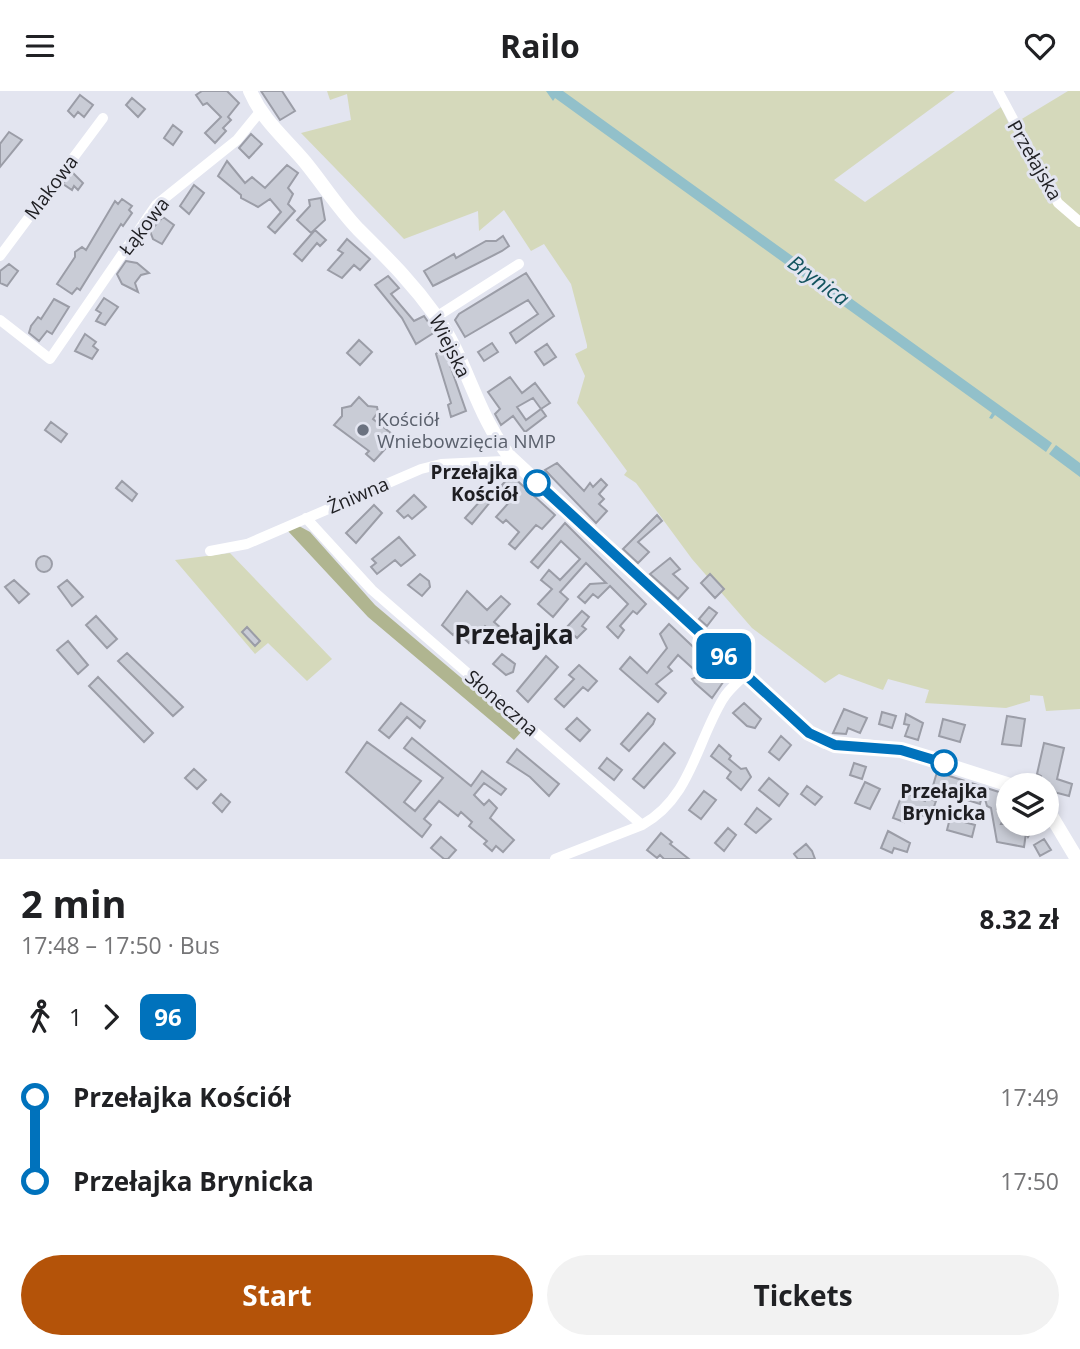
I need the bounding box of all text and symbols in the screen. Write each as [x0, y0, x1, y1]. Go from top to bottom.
text: Railo [500, 24, 580, 67]
icon: menu [21, 27, 59, 65]
icon: heart [1021, 27, 1059, 65]
street label: Przełajska [1002, 115, 1068, 205]
street label: Makowa [18, 149, 84, 225]
street label: Łąkowa [113, 192, 175, 260]
water label: Brynica [783, 248, 855, 312]
street label: Wiejska [423, 310, 477, 382]
place label: Kościół Wniebowzięcia NMP [377, 406, 556, 454]
marker: Kościół Wniebowzięcia NMP [355, 422, 371, 438]
place label: Przełajka Kościół [431, 459, 519, 507]
street label: Żniwna [323, 470, 393, 520]
marker: Przełajka Kościół [524, 470, 550, 496]
district label: Przełajka [454, 616, 574, 652]
line badge: 96 [692, 633, 756, 679]
text: 96 [710, 639, 738, 672]
street label: Słoneczna [460, 664, 544, 742]
marker: Przełajka Brynicka [931, 750, 957, 776]
map controls [996, 773, 1059, 836]
button: layers [996, 773, 1059, 836]
place label: Przełajka Brynicka [900, 778, 988, 826]
text: 2 min [21, 877, 126, 929]
text: 8.32 zł [980, 901, 1059, 937]
text: 17:48 – 17:50 · Bus [21, 929, 220, 961]
icon: walk [21, 998, 59, 1036]
icon: forward [92, 998, 130, 1036]
text: 96 [154, 1000, 182, 1033]
text: 1 [69, 1001, 82, 1033]
text: Przełajka Kościół [73, 1079, 291, 1115]
text: 17:49 [1000, 1081, 1059, 1113]
text: Przełajka Brynicka [73, 1163, 314, 1199]
text: 17:50 [1000, 1165, 1059, 1197]
button: Start [21, 1255, 533, 1335]
button: Tickets [547, 1255, 1059, 1335]

